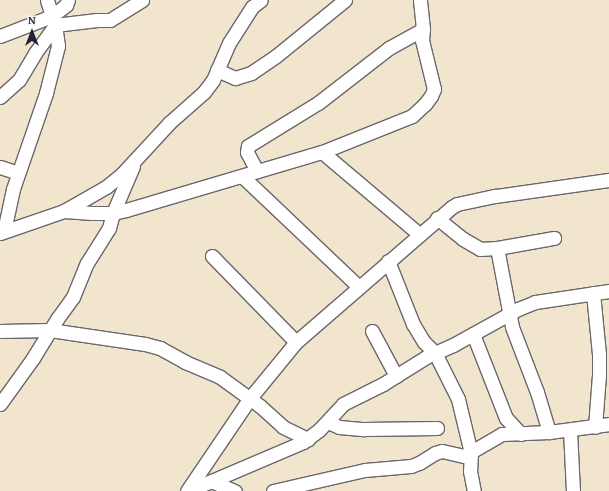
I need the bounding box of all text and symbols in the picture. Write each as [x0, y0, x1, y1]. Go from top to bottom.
north arrow [12, 12, 52, 52]
text: N [28, 12, 36, 28]

